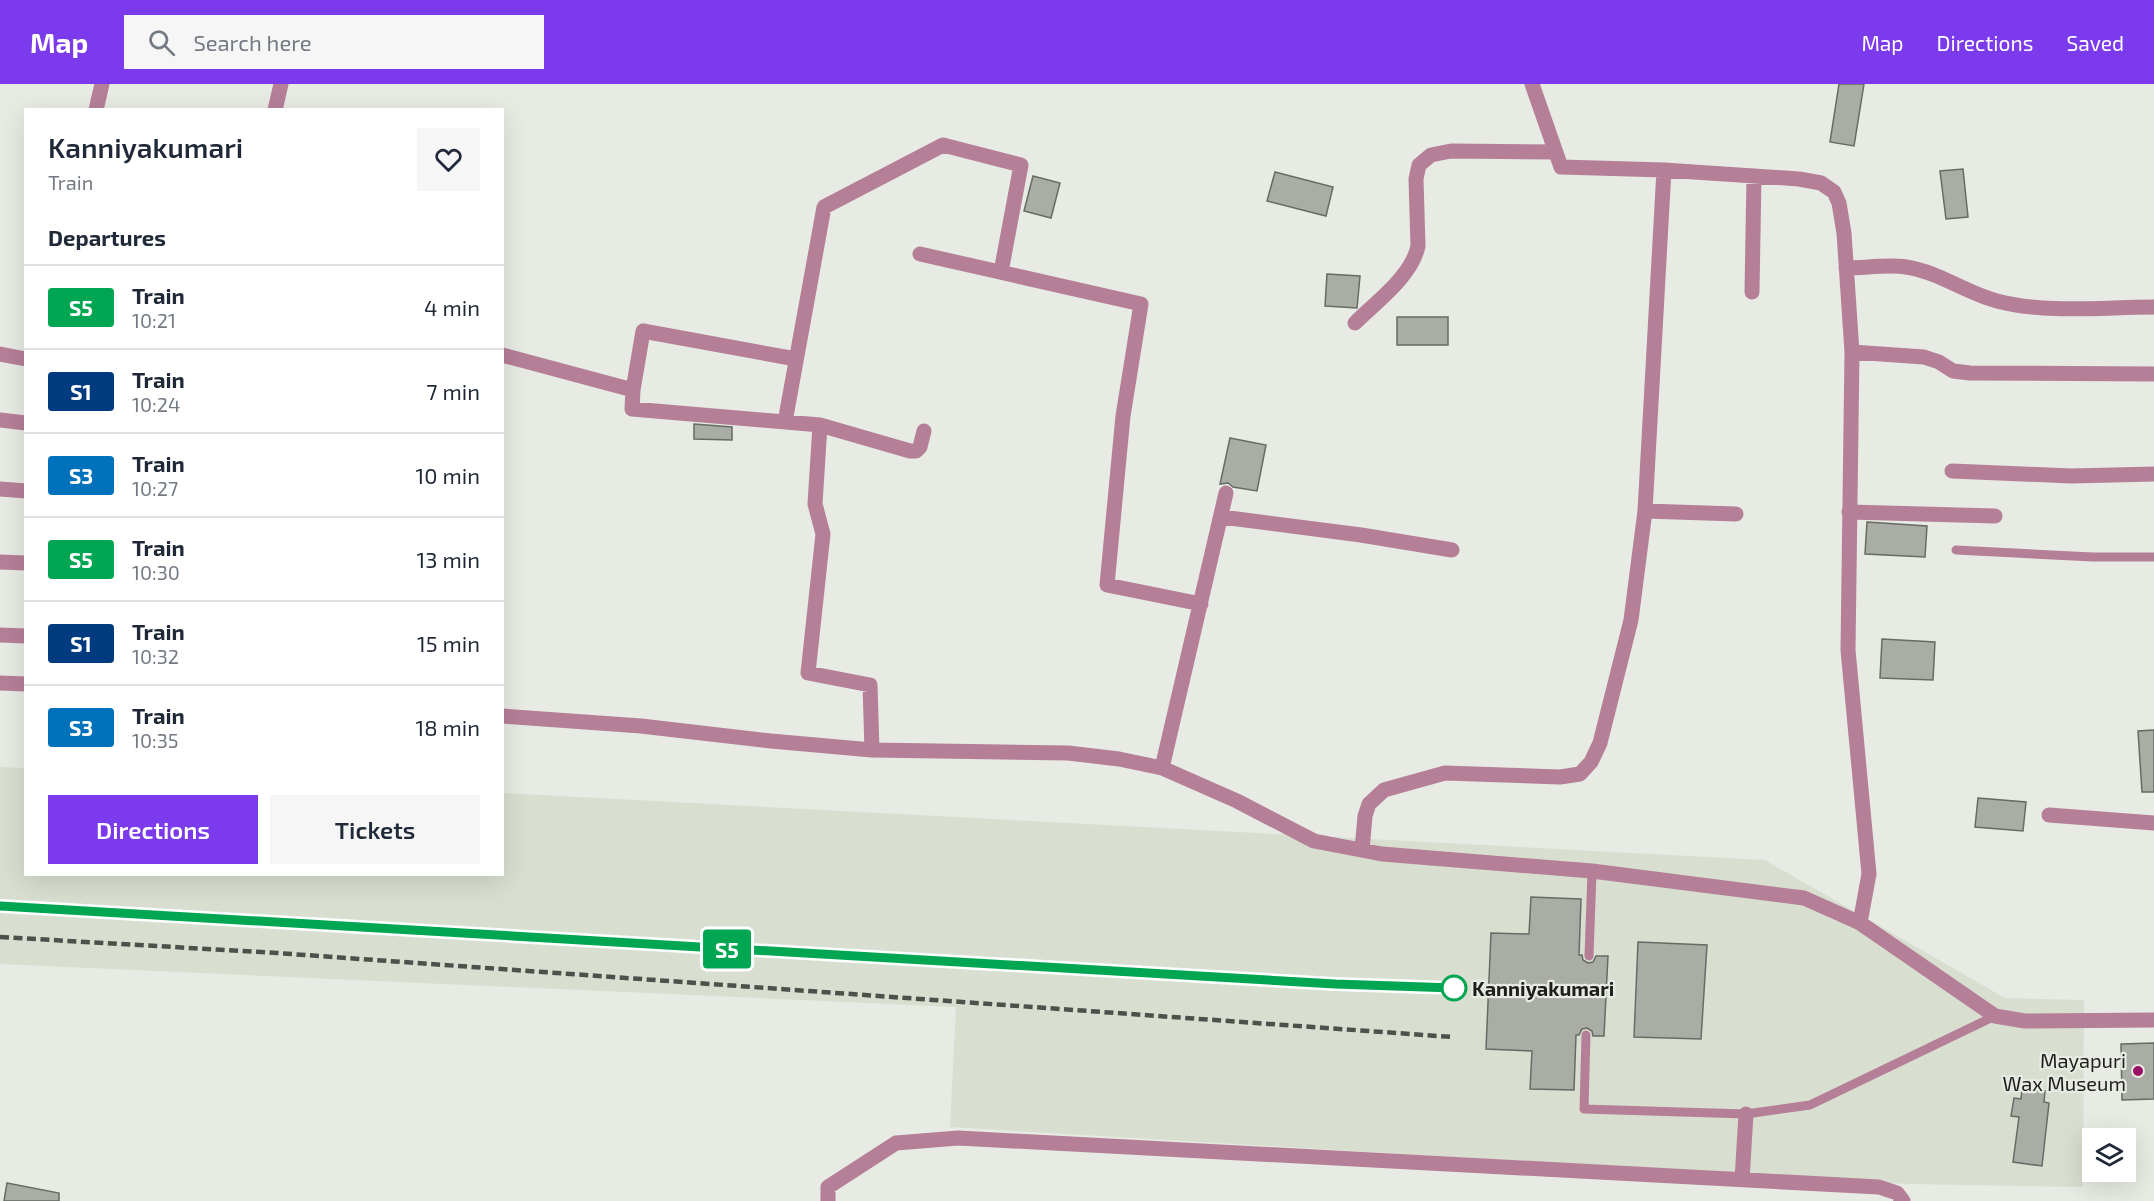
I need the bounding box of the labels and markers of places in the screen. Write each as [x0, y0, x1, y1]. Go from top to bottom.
marker: Kanniyakumari [1441, 975, 1467, 1001]
place label: Kanniyakumari [1472, 976, 1614, 1001]
place label: Mayapuri Wax Museum [2003, 1048, 2126, 1095]
marker: Mayapuri Wax Museum [2131, 1064, 2145, 1078]

